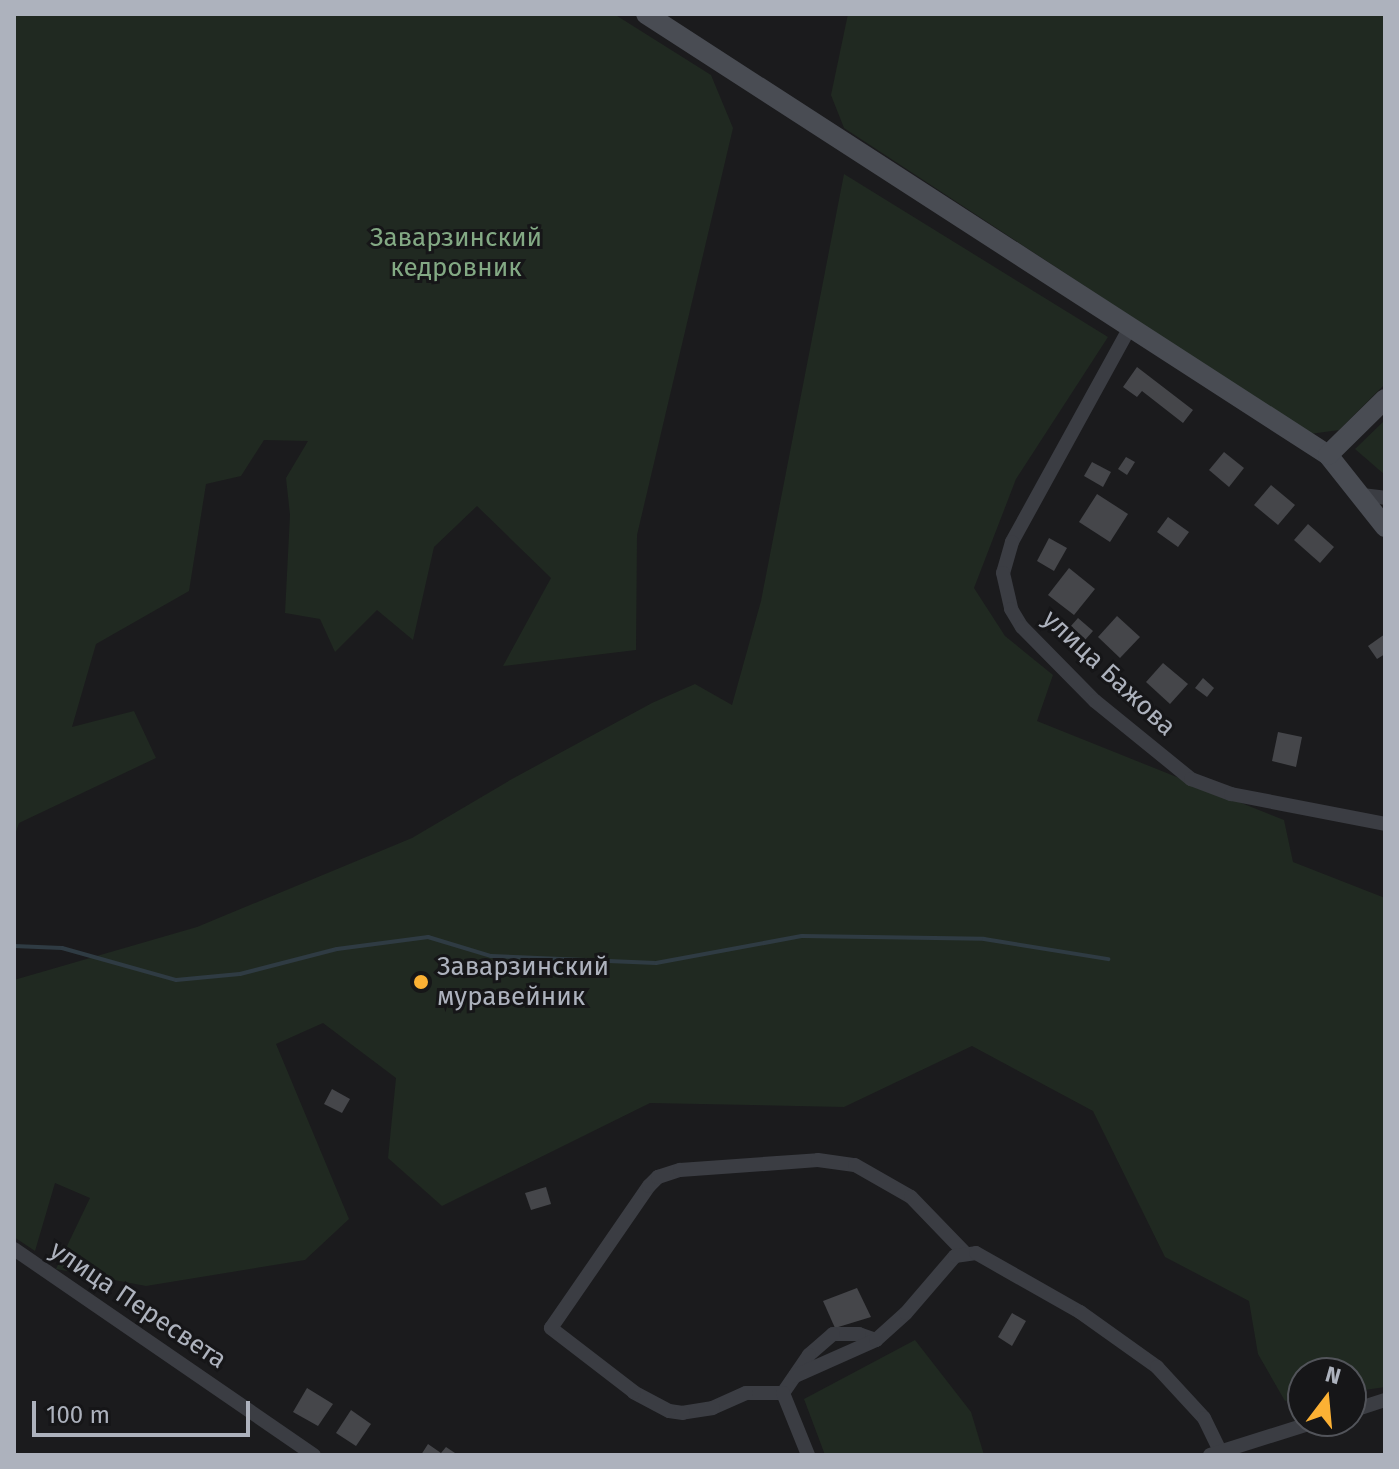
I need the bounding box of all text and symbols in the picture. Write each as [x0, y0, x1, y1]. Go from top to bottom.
park label: Заварзинский кедровник [370, 222, 542, 284]
street label: улица Бажова [1036, 603, 1182, 743]
place label: Заварзинский муравейник [437, 951, 609, 1012]
marker: Заварзинский муравейник [412, 973, 430, 991]
street label: улица Пересвета [44, 1234, 232, 1376]
north arrow [1287, 1357, 1367, 1437]
text: N [1322, 1360, 1344, 1390]
scale bar [36, 1385, 254, 1435]
text: 100 m [46, 1401, 110, 1429]

